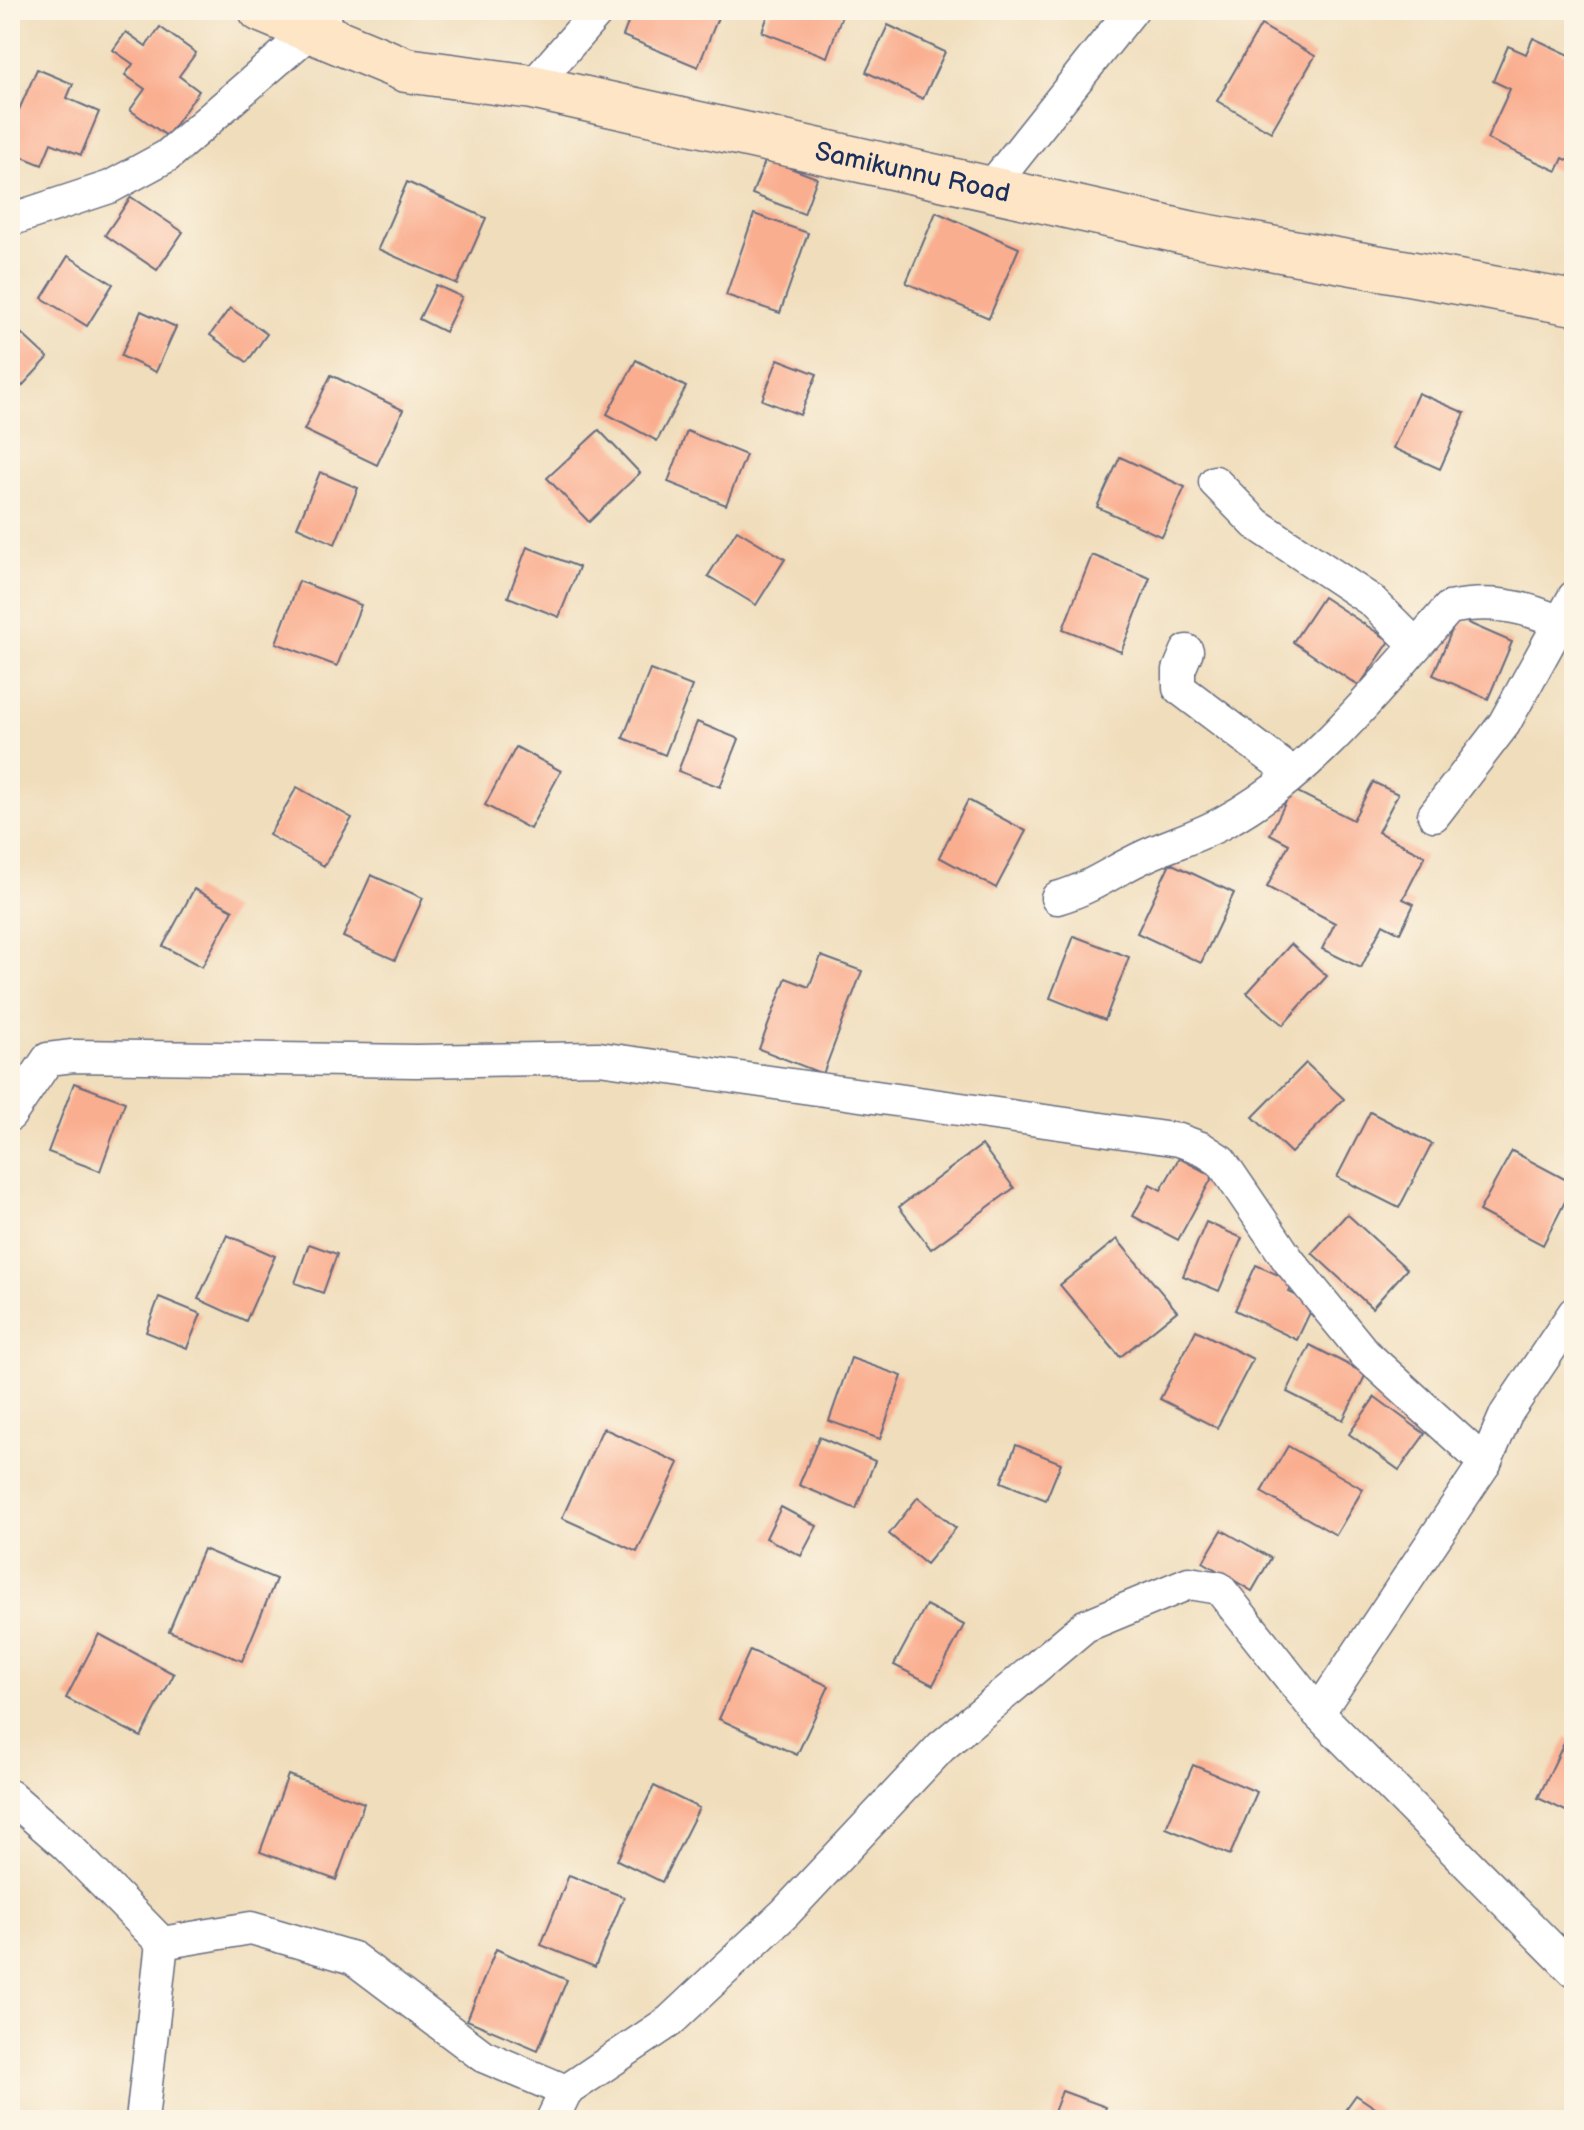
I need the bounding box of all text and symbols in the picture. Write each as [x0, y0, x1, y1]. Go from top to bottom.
street label: Samikunnu Road [812, 136, 1013, 210]

